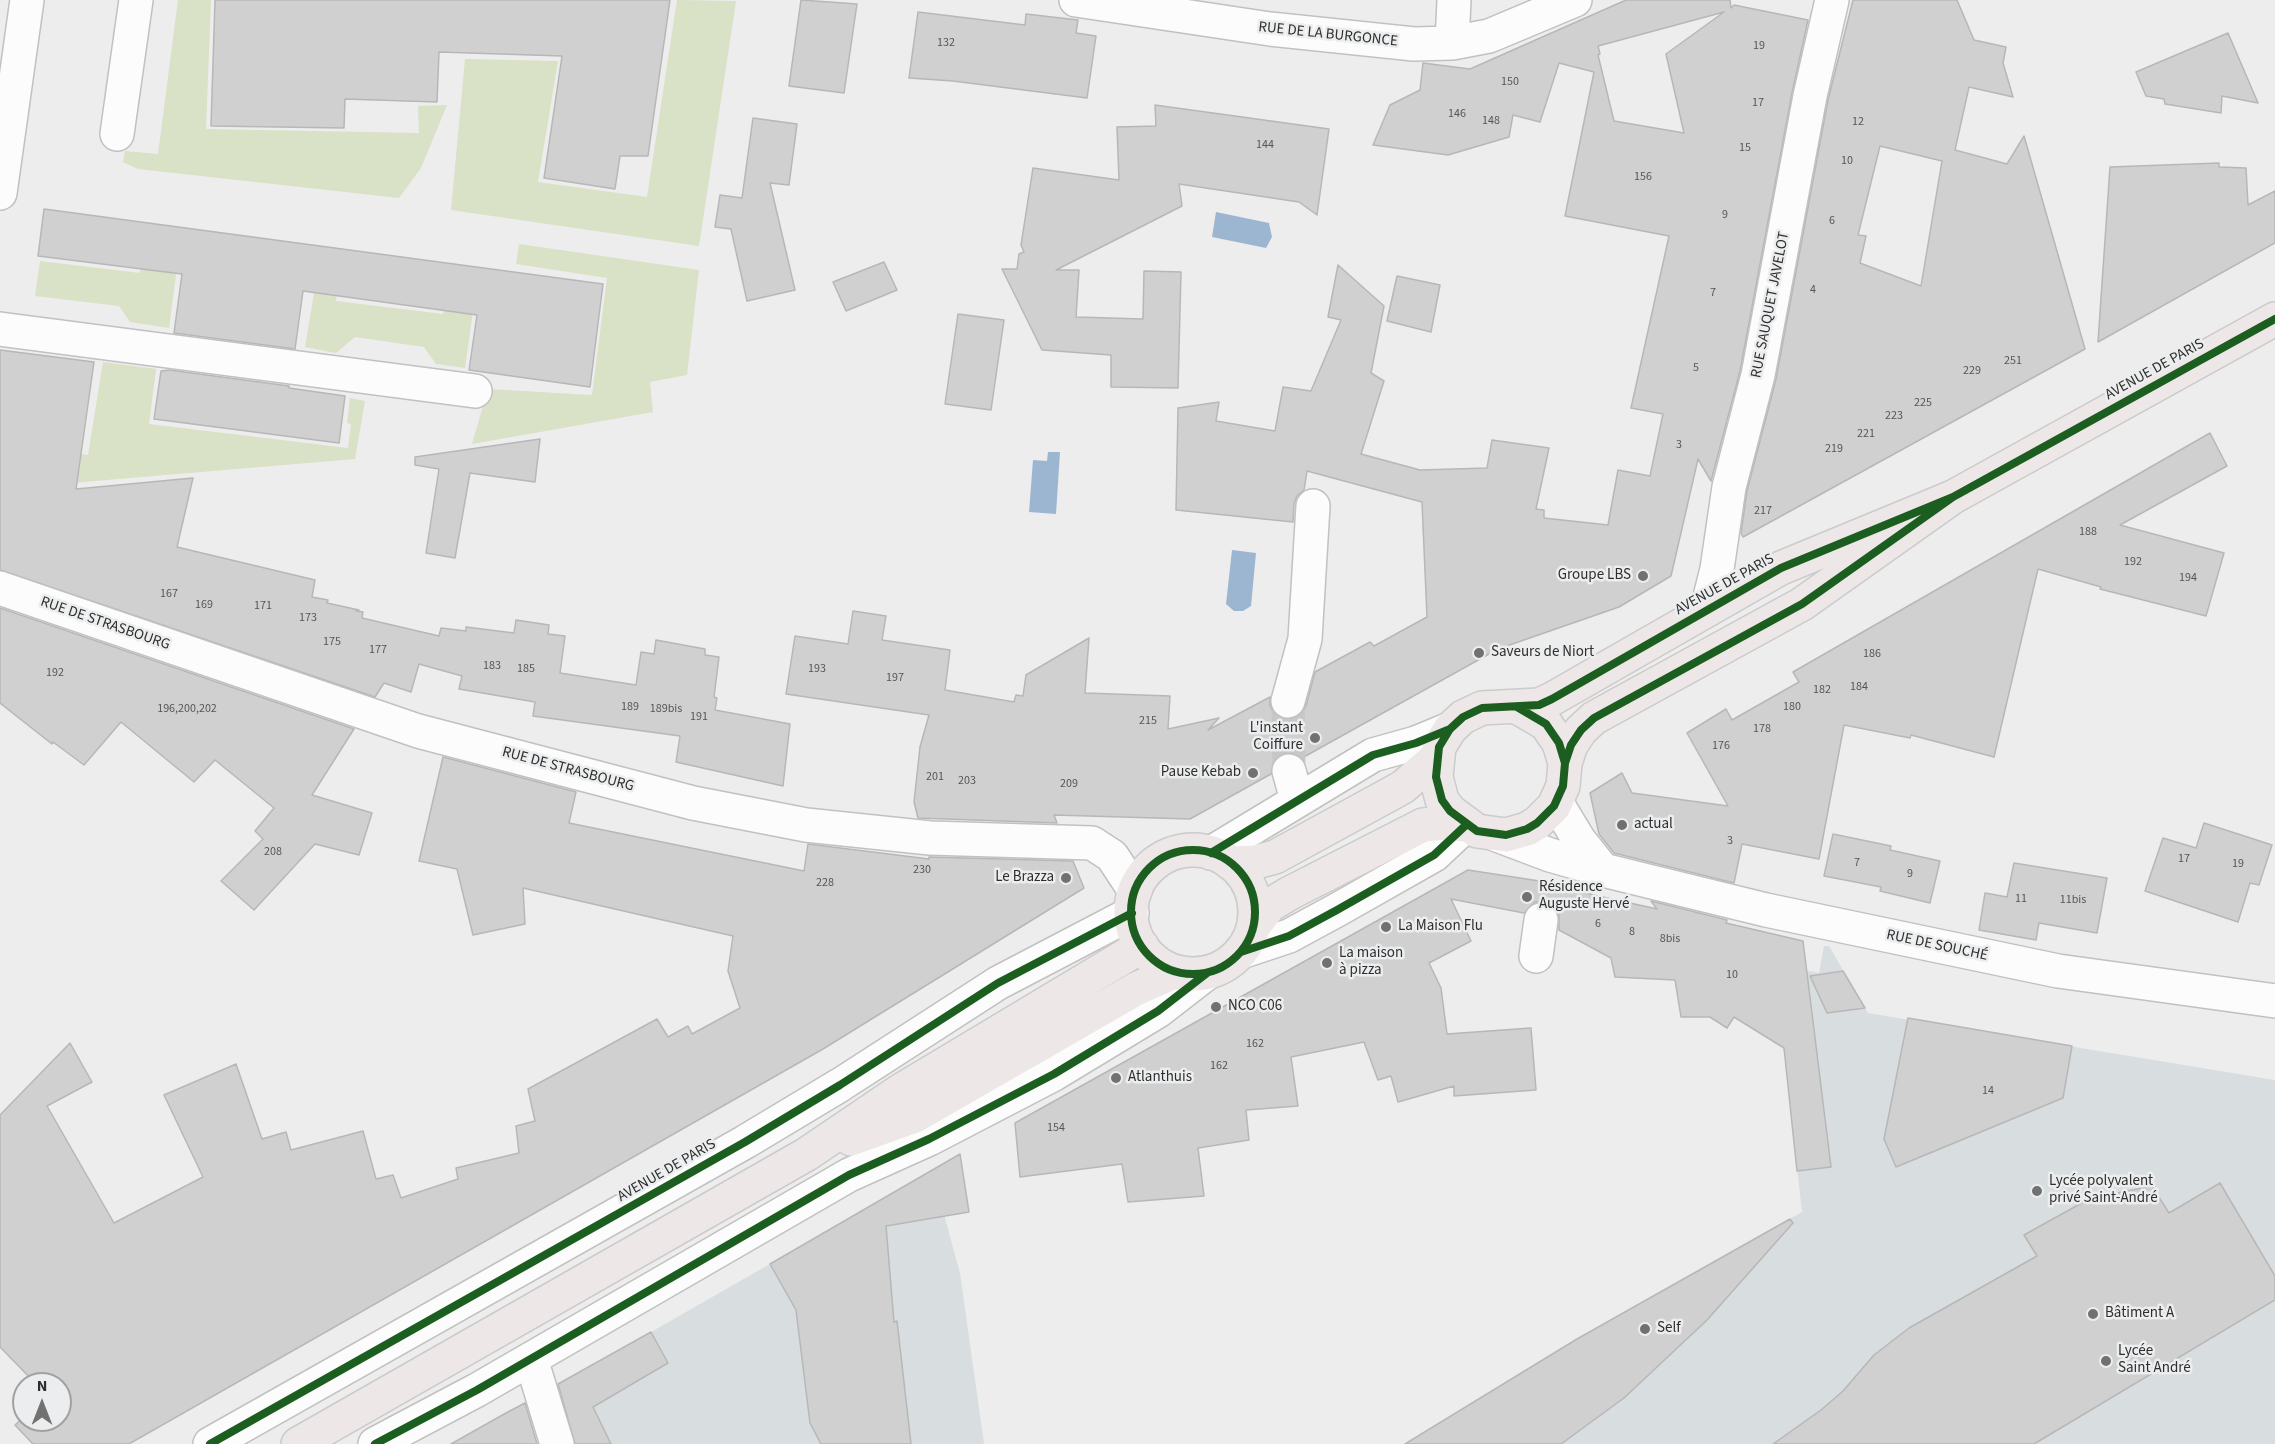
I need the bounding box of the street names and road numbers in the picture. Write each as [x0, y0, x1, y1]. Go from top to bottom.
street label: RUE DE LA BURGONCE [1257, 19, 1399, 51]
street label: RUE SAUQUET JAVELOT [1748, 230, 1794, 380]
street label: AVENUE DE PARIS [2102, 335, 2208, 405]
street label: AVENUE DE PARIS [1672, 550, 1778, 620]
street label: RUE DE STRASBOURG [38, 593, 172, 655]
street label: RUE DE STRASBOURG [500, 744, 636, 796]
street label: RUE DE SOUCHÉ [1885, 926, 1989, 966]
street label: AVENUE DE PARIS [615, 1136, 719, 1206]

